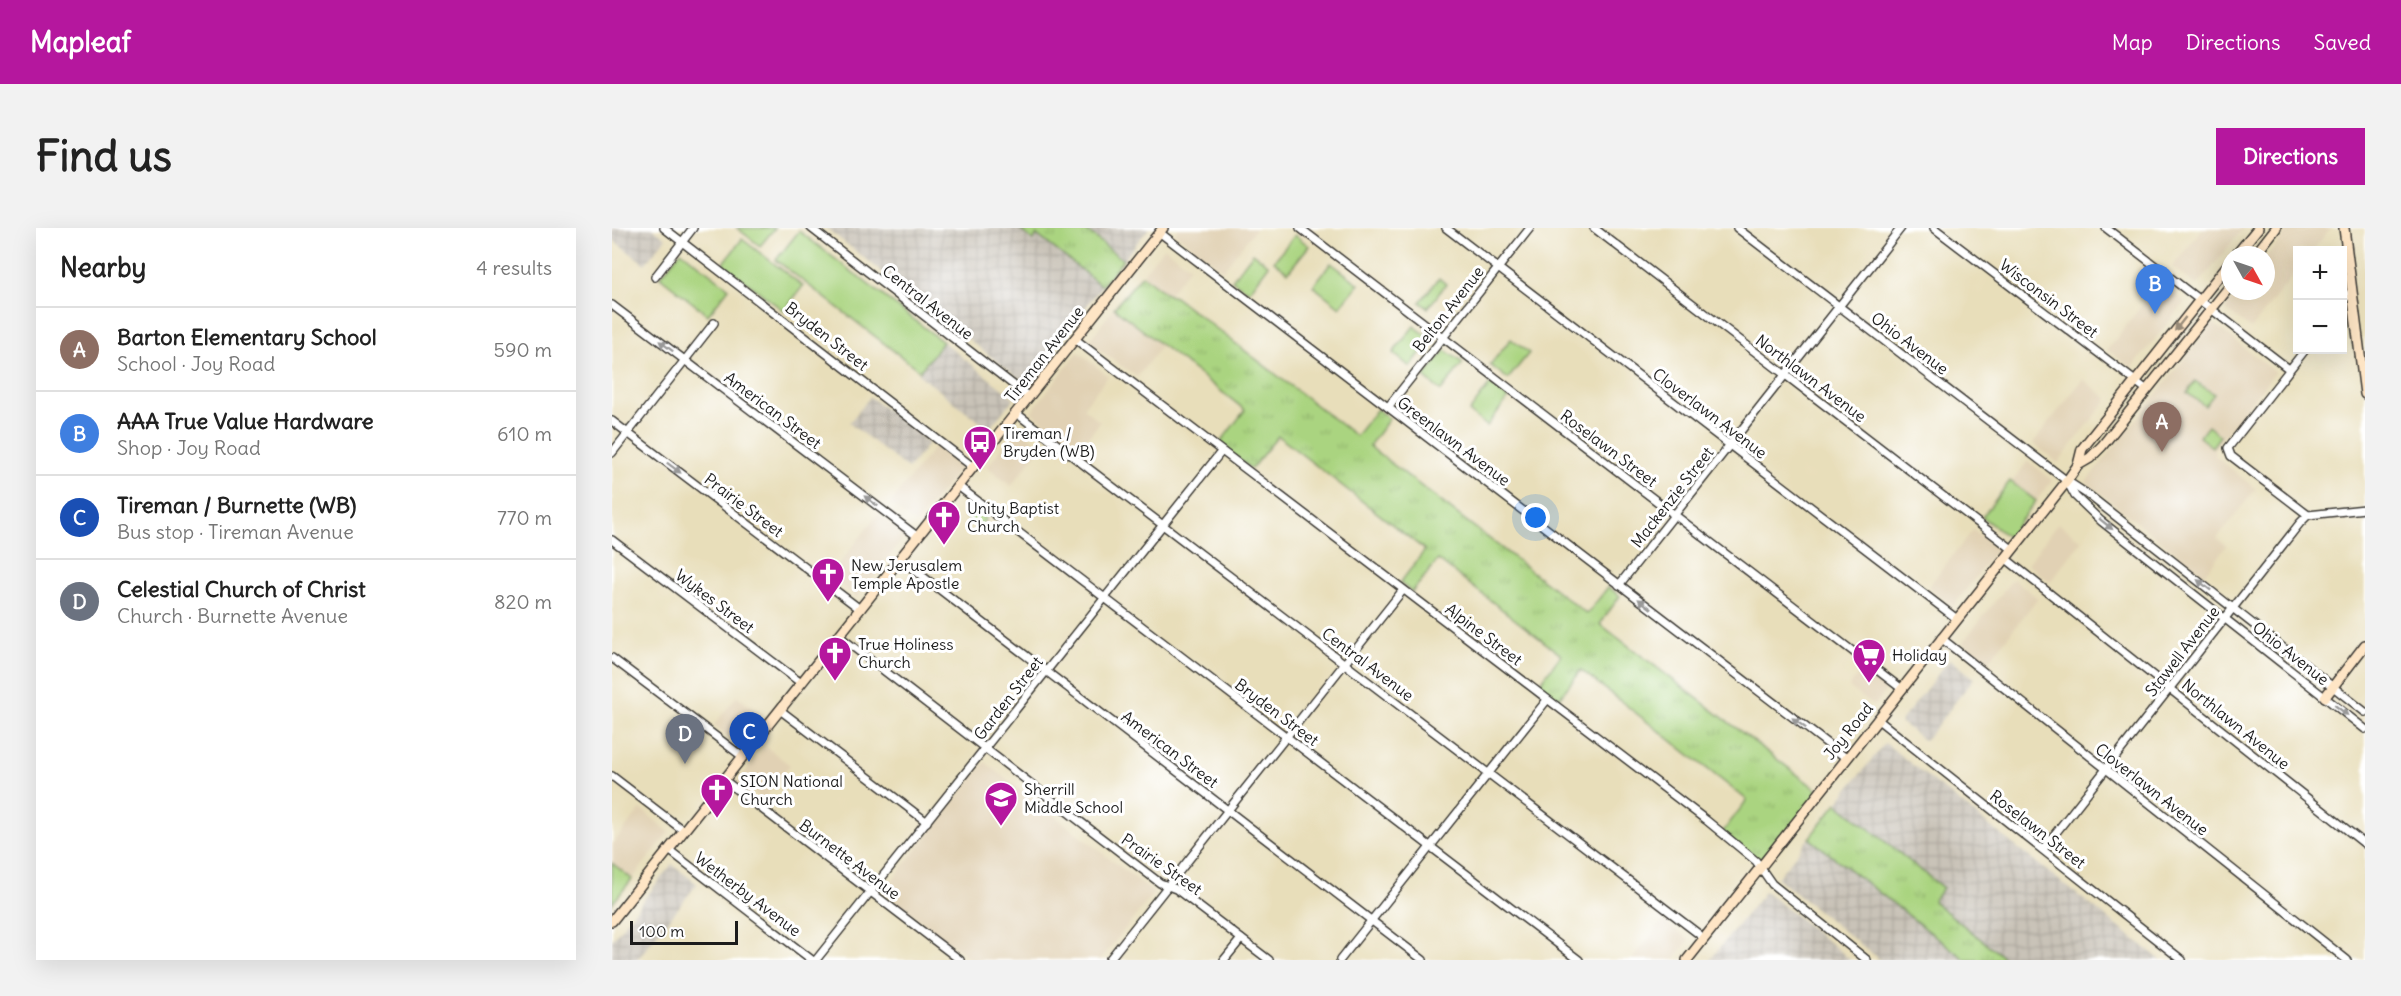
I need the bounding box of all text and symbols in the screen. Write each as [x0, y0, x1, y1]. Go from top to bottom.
text: Mapleaf [30, 24, 131, 60]
text: Map [2112, 29, 2153, 56]
text: Directions [2186, 29, 2280, 56]
text: Saved [2313, 29, 2371, 56]
button: Directions [2216, 128, 2365, 185]
text: Find us [36, 130, 172, 182]
north arrow [2221, 246, 2275, 300]
map controls [2293, 246, 2347, 354]
button: + [2293, 246, 2347, 300]
text: Nearby [60, 251, 146, 284]
street label: Wisconsin Street [1996, 254, 2103, 342]
text: 4 results [476, 255, 552, 280]
street label: Central Avenue [879, 260, 977, 344]
street label: Belton Avenue [1408, 262, 1488, 356]
pin: B [2136, 264, 2174, 314]
street label: Bryden Street [782, 297, 873, 375]
button: − [2293, 300, 2347, 354]
street label: Tireman Avenue [1000, 302, 1088, 406]
street label: Ohio Avenue [1867, 307, 1953, 379]
one-way arrow [2174, 316, 2187, 332]
text: Barton Elementary School [117, 323, 377, 351]
street label: Northlawn Avenue [1752, 330, 1870, 426]
text: A [73, 337, 86, 362]
text: 590 m [494, 337, 552, 362]
one-way arrow [658, 340, 674, 352]
text: School · Joy Road [117, 351, 275, 376]
street label: Cloverlawn Avenue [1649, 363, 1771, 463]
street label: American Street [721, 367, 826, 453]
street label: Greenlawn Avenue [1394, 392, 1514, 490]
pin: A [2142, 402, 2182, 452]
street label: Roselawn Street [1557, 405, 1662, 491]
text: AAA True Value Hardware [117, 407, 374, 435]
text: B [73, 421, 86, 446]
text: 610 m [497, 421, 552, 446]
place label: Tireman / Bryden (WB) [1003, 423, 1095, 461]
bus stop icon: Tireman / Bryden (WB) [962, 424, 998, 471]
text: Shop · Joy Road [117, 435, 261, 460]
street label: Mackenzie Street [1626, 442, 1718, 551]
one-way arrow [667, 462, 682, 474]
street label: Prairie Street [700, 469, 788, 542]
text: Tireman / Burnette (WB) [117, 491, 356, 519]
one-way arrow [864, 496, 879, 508]
place label: Unity Baptist Church [967, 498, 1060, 536]
church icon: Unity Baptist Church [926, 499, 962, 546]
your location [1521, 503, 1550, 532]
text: C [73, 505, 86, 530]
text: 770 m [497, 505, 552, 530]
one-way arrow [2098, 517, 2113, 530]
text: Bus stop · Tireman Avenue [117, 519, 354, 544]
place label: New Jerusalem Temple Apostle [851, 555, 962, 593]
church icon: New Jerusalem Temple Apostle [810, 556, 846, 603]
street label: Wykes Street [672, 565, 759, 638]
text: Celestial Church of Christ [117, 575, 366, 603]
one-way arrow [2196, 579, 2211, 591]
text: D [72, 589, 87, 614]
text: 820 m [494, 589, 552, 614]
street label: Alpine Street [1442, 599, 1527, 670]
one-way arrow [1637, 599, 1652, 611]
street label: Stawell Avenue [2141, 602, 2223, 700]
text: Church · Burnette Avenue [117, 603, 348, 628]
street label: Ohio Avenue [2249, 617, 2333, 689]
street label: Central Avenue [1318, 623, 1418, 705]
place label: True Holiness Church [858, 634, 954, 672]
church icon: True Holiness Church [817, 635, 853, 682]
supermarket icon: Holiday [1851, 637, 1887, 684]
place label: Holiday [1892, 645, 1947, 665]
street label: Garden Street [969, 652, 1047, 744]
street label: Bryden Street [1231, 674, 1323, 750]
street label: Northlawn Avenue [2178, 674, 2294, 774]
street label: Joy Road [1819, 698, 1877, 764]
one-way arrow [2333, 703, 2349, 716]
street label: American Street [1118, 706, 1223, 792]
pin: C [730, 712, 768, 762]
pin: D [666, 714, 704, 764]
one-way arrow [1792, 717, 1807, 729]
street label: Cloverlawn Avenue [2091, 739, 2213, 839]
place label: SION National Church [740, 771, 843, 809]
church icon: SION National Church [699, 772, 735, 819]
place label: Sherrill Middle School [1024, 779, 1123, 817]
school or university icon: Sherrill Middle School [983, 780, 1019, 827]
street label: Roselawn Street [1986, 785, 2090, 873]
street label: Burnette Avenue [796, 815, 904, 903]
street label: Prairie Street [1118, 829, 1207, 899]
street label: Wetherby Avenue [691, 848, 805, 940]
scale bar [630, 918, 738, 946]
text: 100 m [639, 921, 684, 941]

